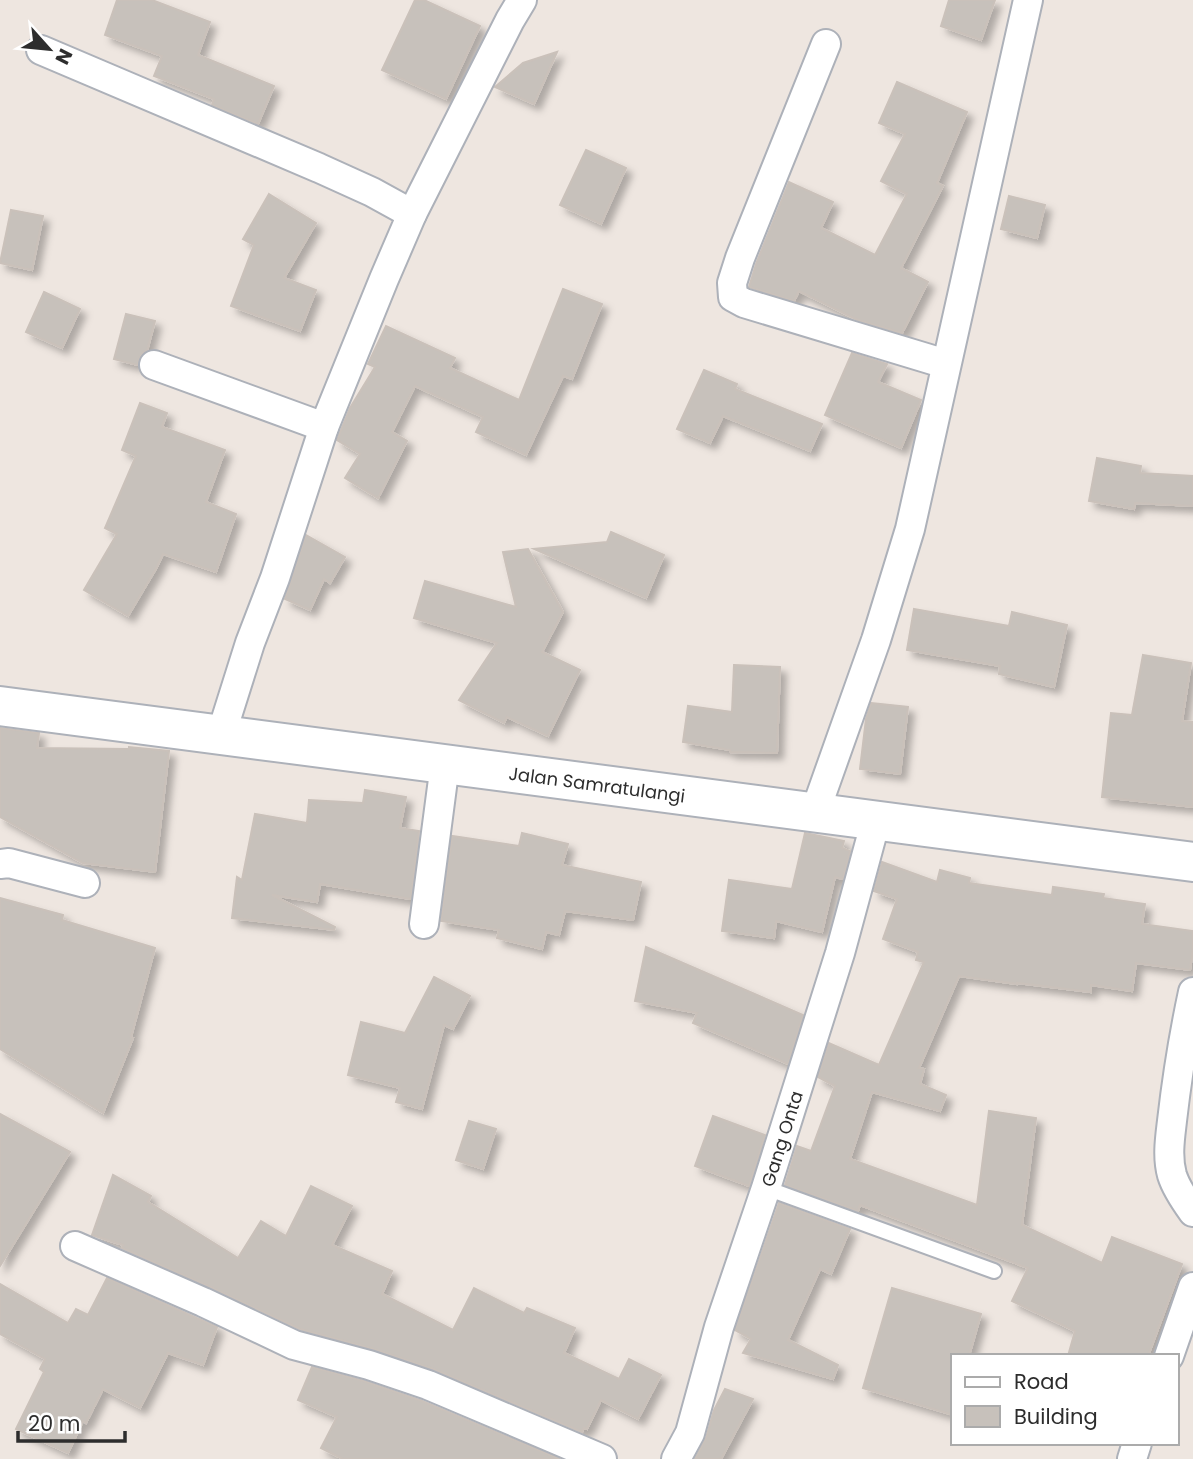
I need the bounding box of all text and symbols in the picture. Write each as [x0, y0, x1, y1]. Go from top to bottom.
north arrow [14, 14, 84, 84]
text: N [48, 44, 79, 69]
street label: Jalan Samratulangi [507, 760, 687, 808]
street label: Gang Onta [755, 1088, 808, 1190]
legend [951, 1354, 1179, 1445]
text: Road [1014, 1367, 1069, 1396]
scale bar [18, 1400, 124, 1444]
text: Building [1014, 1402, 1098, 1431]
text: 20 m [28, 1409, 81, 1438]

